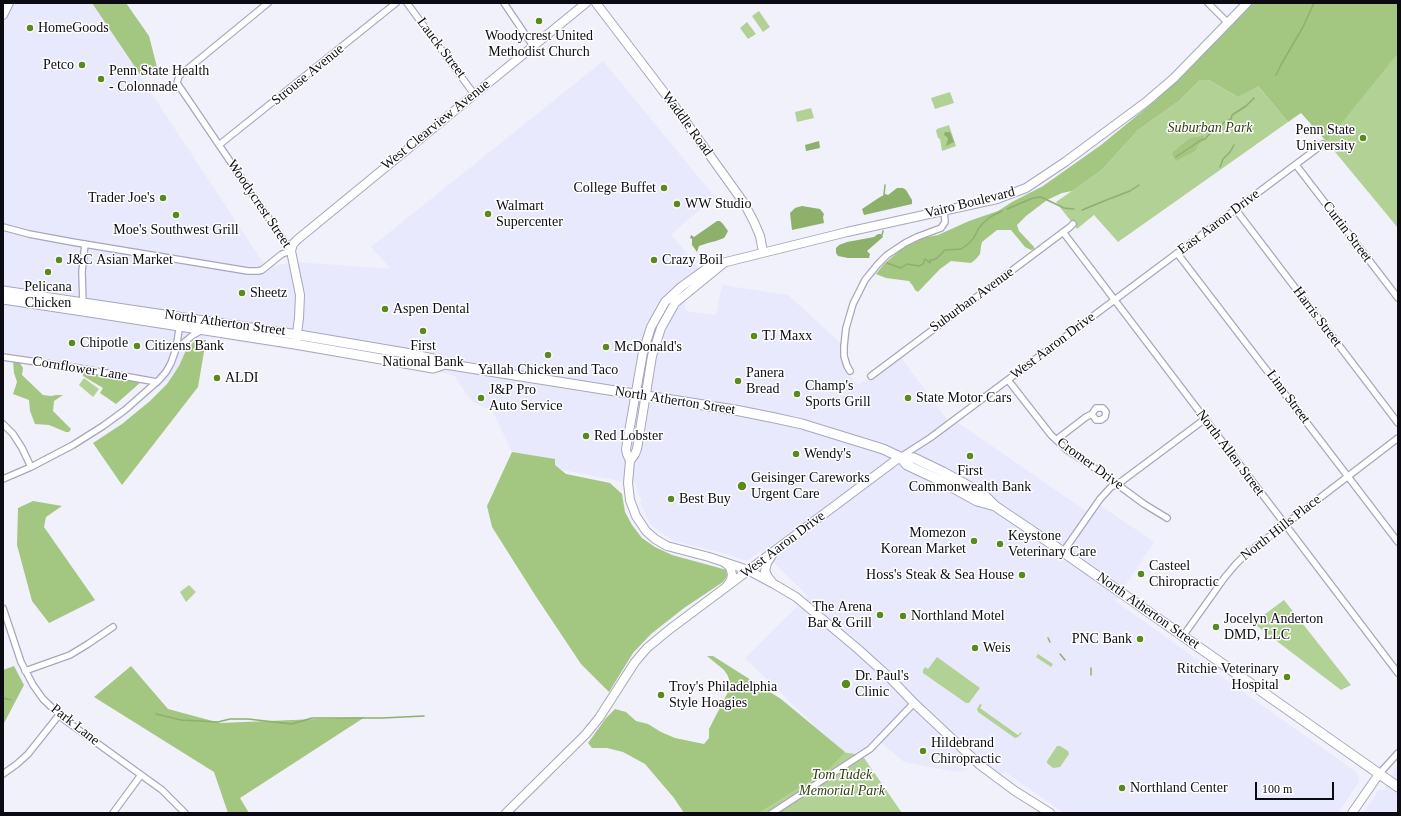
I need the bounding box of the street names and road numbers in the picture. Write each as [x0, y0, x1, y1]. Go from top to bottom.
street label: Lauck Street [413, 15, 469, 81]
street label: Strouse Avenue [269, 41, 347, 109]
street label: West Clearview Avenue [378, 76, 494, 174]
street label: Waddle Road [658, 89, 716, 159]
street label: Woodycrest Street [223, 157, 295, 251]
street label: Vairo Boulevard [923, 184, 1017, 222]
street label: East Aaron Drive [1175, 186, 1263, 258]
street label: Curtin Street [1319, 198, 1375, 266]
street label: Suburban Avenue [927, 264, 1017, 336]
street label: Harris Street [1289, 284, 1345, 350]
street label: North Atherton Street [163, 306, 287, 340]
street label: West Aaron Drive [1007, 309, 1099, 383]
street label: Cornflower Lane [31, 353, 129, 385]
street label: Linn Street [1262, 367, 1314, 427]
street label: North Atherton Street [613, 383, 737, 419]
street label: North Allen Street [1192, 407, 1268, 499]
street label: Cromer Drive [1053, 434, 1127, 494]
street label: North Hills Place [1238, 491, 1324, 565]
street label: West Aaron Drive [737, 508, 829, 582]
street label: North Atherton Street [1093, 569, 1203, 653]
street label: Park Lane [47, 701, 103, 749]

